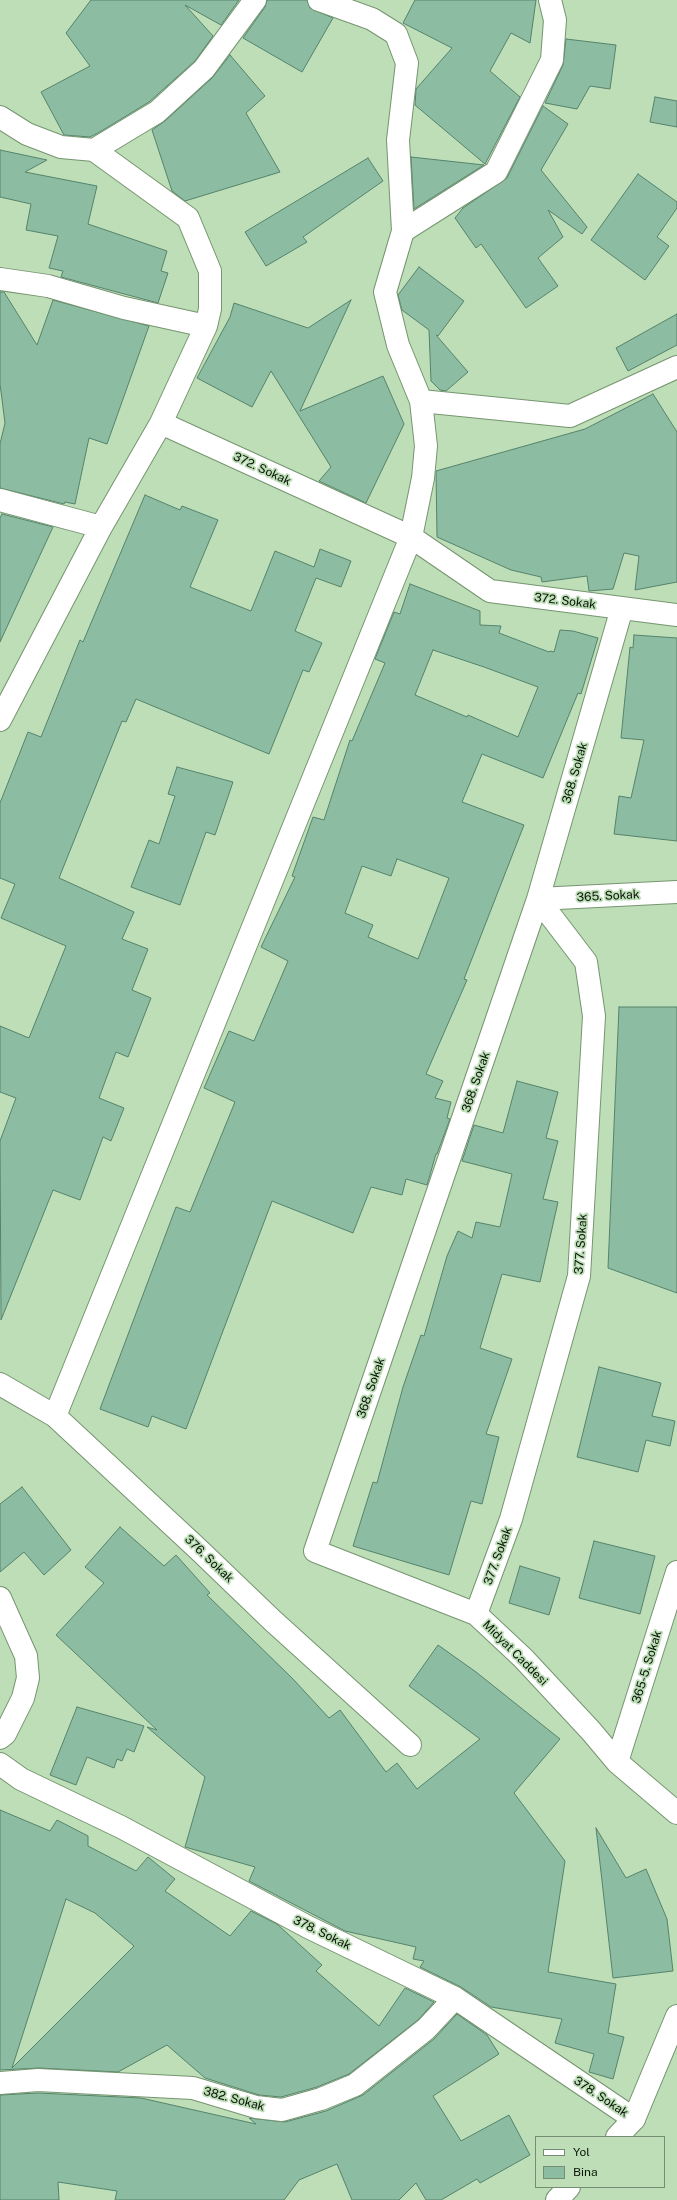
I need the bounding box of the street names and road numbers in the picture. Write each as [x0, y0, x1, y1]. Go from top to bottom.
street label: 372. Sokak [231, 449, 293, 489]
street label: 372. Sokak [533, 590, 597, 612]
street label: 368. Sokak [559, 741, 591, 805]
street label: 365. Sokak [576, 887, 640, 905]
street label: 368. Sokak [459, 1050, 493, 1114]
street label: 377. Sokak [572, 1213, 590, 1275]
street label: 368. Sokak [354, 1356, 388, 1420]
street label: 377. Sokak [481, 1525, 515, 1587]
street label: 376. Sokak [182, 1532, 236, 1586]
street label: Midyat Caddesi [480, 1618, 550, 1688]
street label: 365-5. Sokak [629, 1629, 665, 1705]
street label: 378. Sokak [291, 1913, 353, 1953]
street label: 378. Sokak [571, 2074, 631, 2120]
street label: 382. Sokak [202, 2084, 266, 2114]

